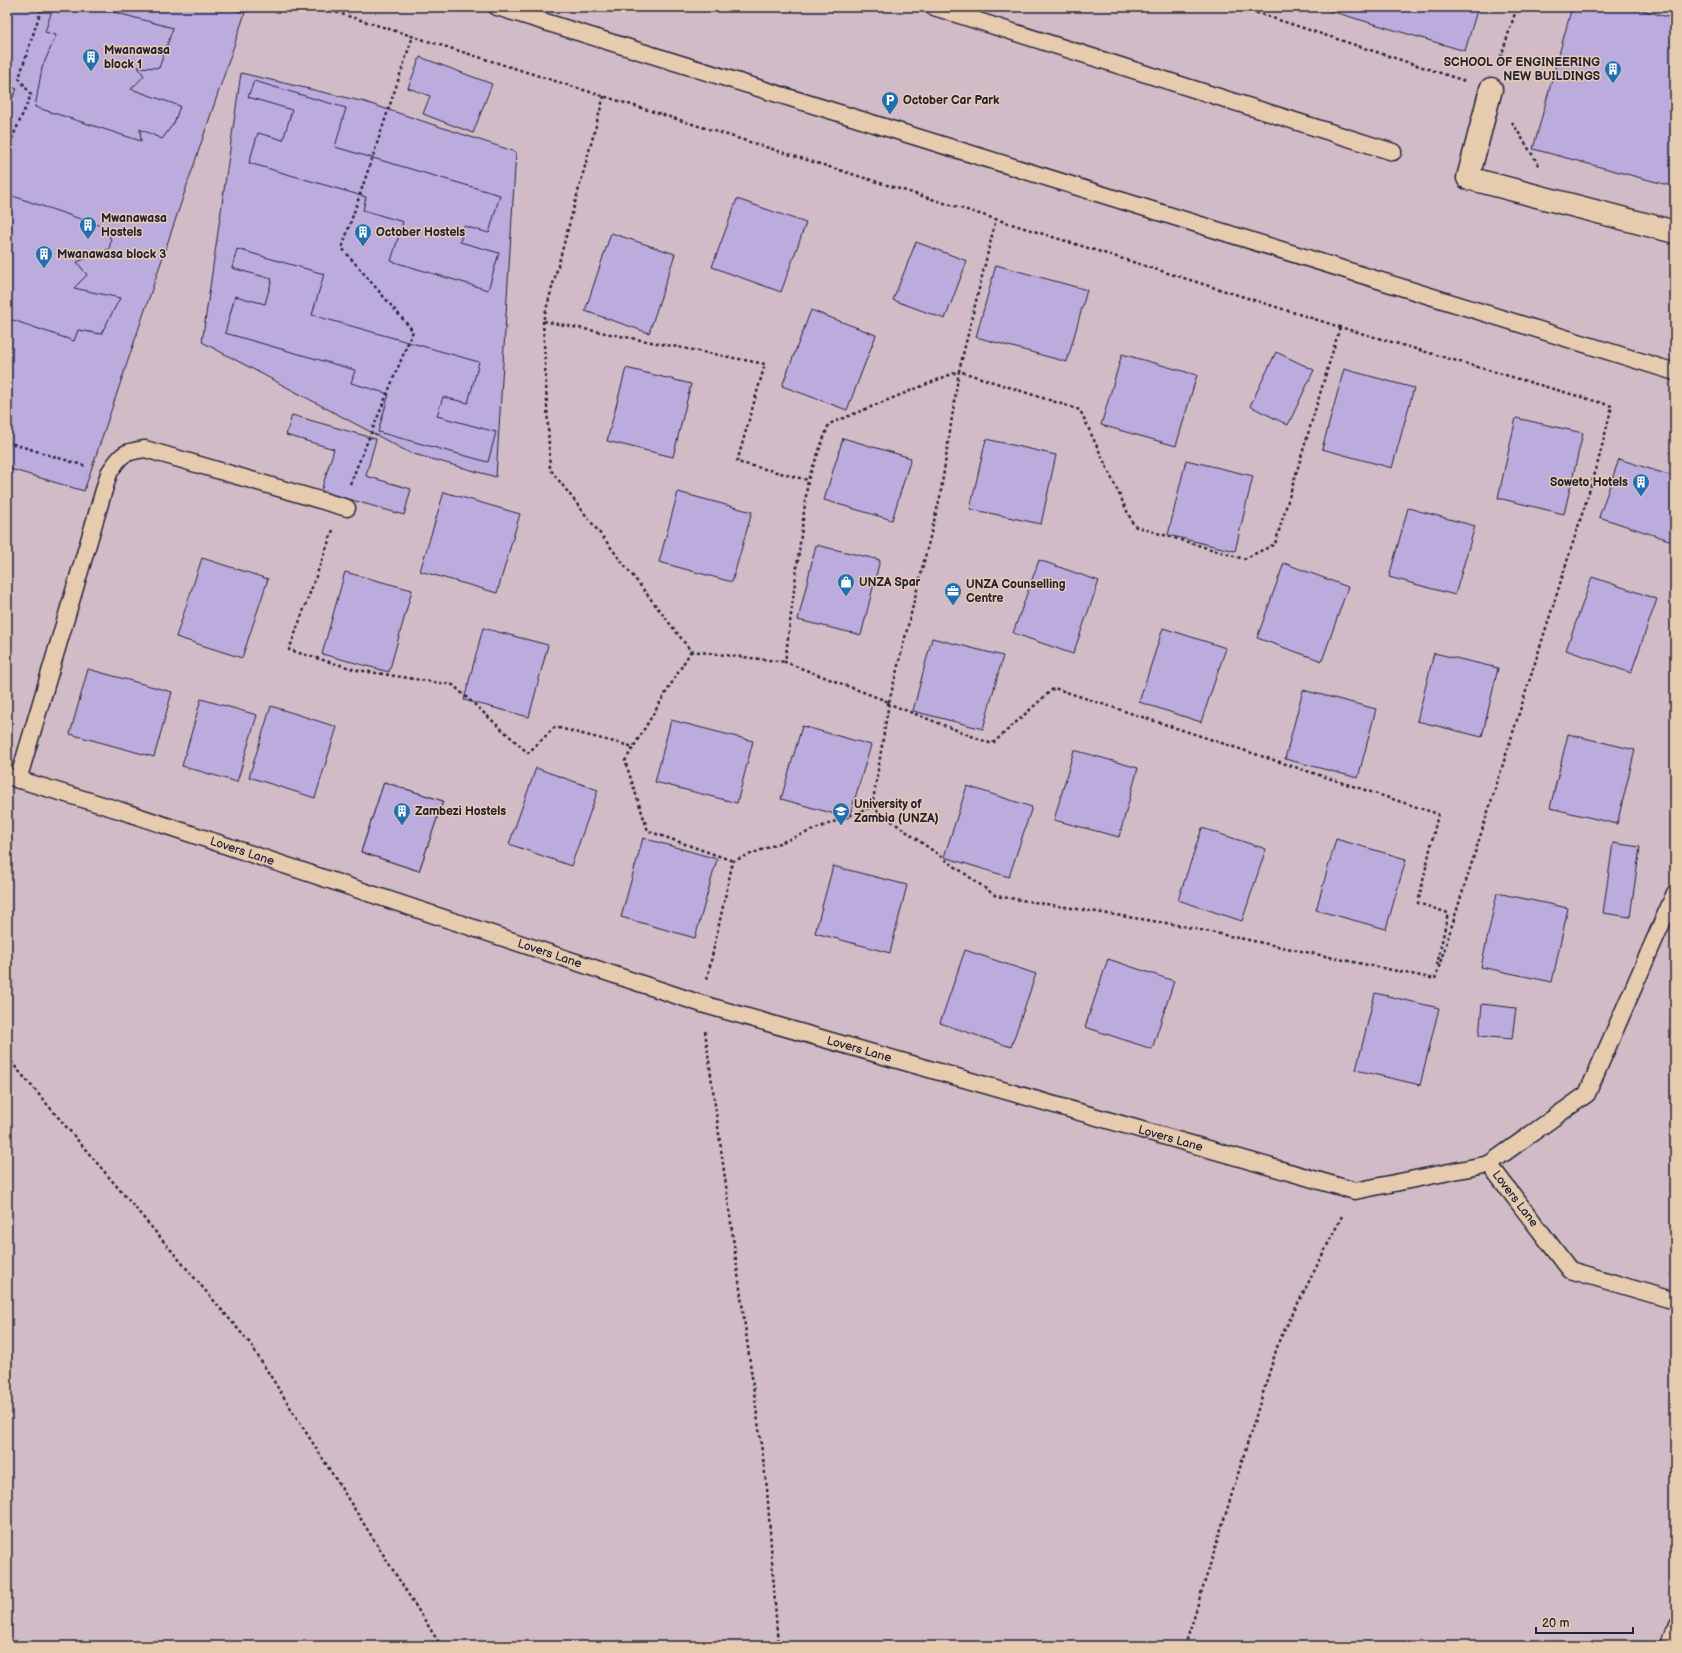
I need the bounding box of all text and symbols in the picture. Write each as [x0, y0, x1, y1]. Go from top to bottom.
place label: Mwanawasa block 1 [104, 43, 170, 72]
building icon: Mwanawasa block 1 [81, 47, 101, 72]
place label: SCHOOL OF ENGINEERING NEW BUILDINGS [1444, 55, 1600, 84]
building icon: SCHOOL OF ENGINEERING NEW BUILDINGS [1603, 59, 1623, 84]
parking icon: October Car Park [880, 90, 900, 115]
place label: October Car Park [903, 93, 1000, 108]
place label: Mwanawasa Hostels [101, 211, 167, 240]
building icon: Mwanawasa Hostels [78, 215, 98, 240]
building icon: October Hostels [353, 222, 373, 247]
place label: October Hostels [376, 225, 465, 240]
building icon: Mwanawasa block 3 [34, 244, 54, 269]
place label: Mwanawasa block 3 [57, 247, 166, 262]
building icon: Soweto Hotels [1631, 472, 1651, 497]
place label: Soweto Hotels [1550, 475, 1628, 490]
shop icon: UNZA Spar [836, 572, 856, 597]
place label: UNZA Spar [859, 575, 921, 590]
place label: UNZA Counselling Centre [966, 577, 1066, 606]
office icon: UNZA Counselling Centre [943, 581, 963, 606]
place label: University of Zambia (UNZA) [854, 797, 939, 826]
building icon: Zambezi Hostels [392, 801, 412, 826]
school or university icon: University of Zambia (UNZA) [831, 801, 851, 826]
place label: Zambezi Hostels [415, 804, 506, 819]
street label: Lovers Lane [208, 833, 276, 869]
street label: Lovers Lane [516, 936, 584, 971]
street label: Lovers Lane [825, 1033, 893, 1065]
street label: Lovers Lane [1136, 1122, 1205, 1155]
street label: Lovers Lane [1489, 1168, 1542, 1230]
scale bar [1536, 1609, 1633, 1635]
text: 20 m [1542, 1616, 1569, 1631]

